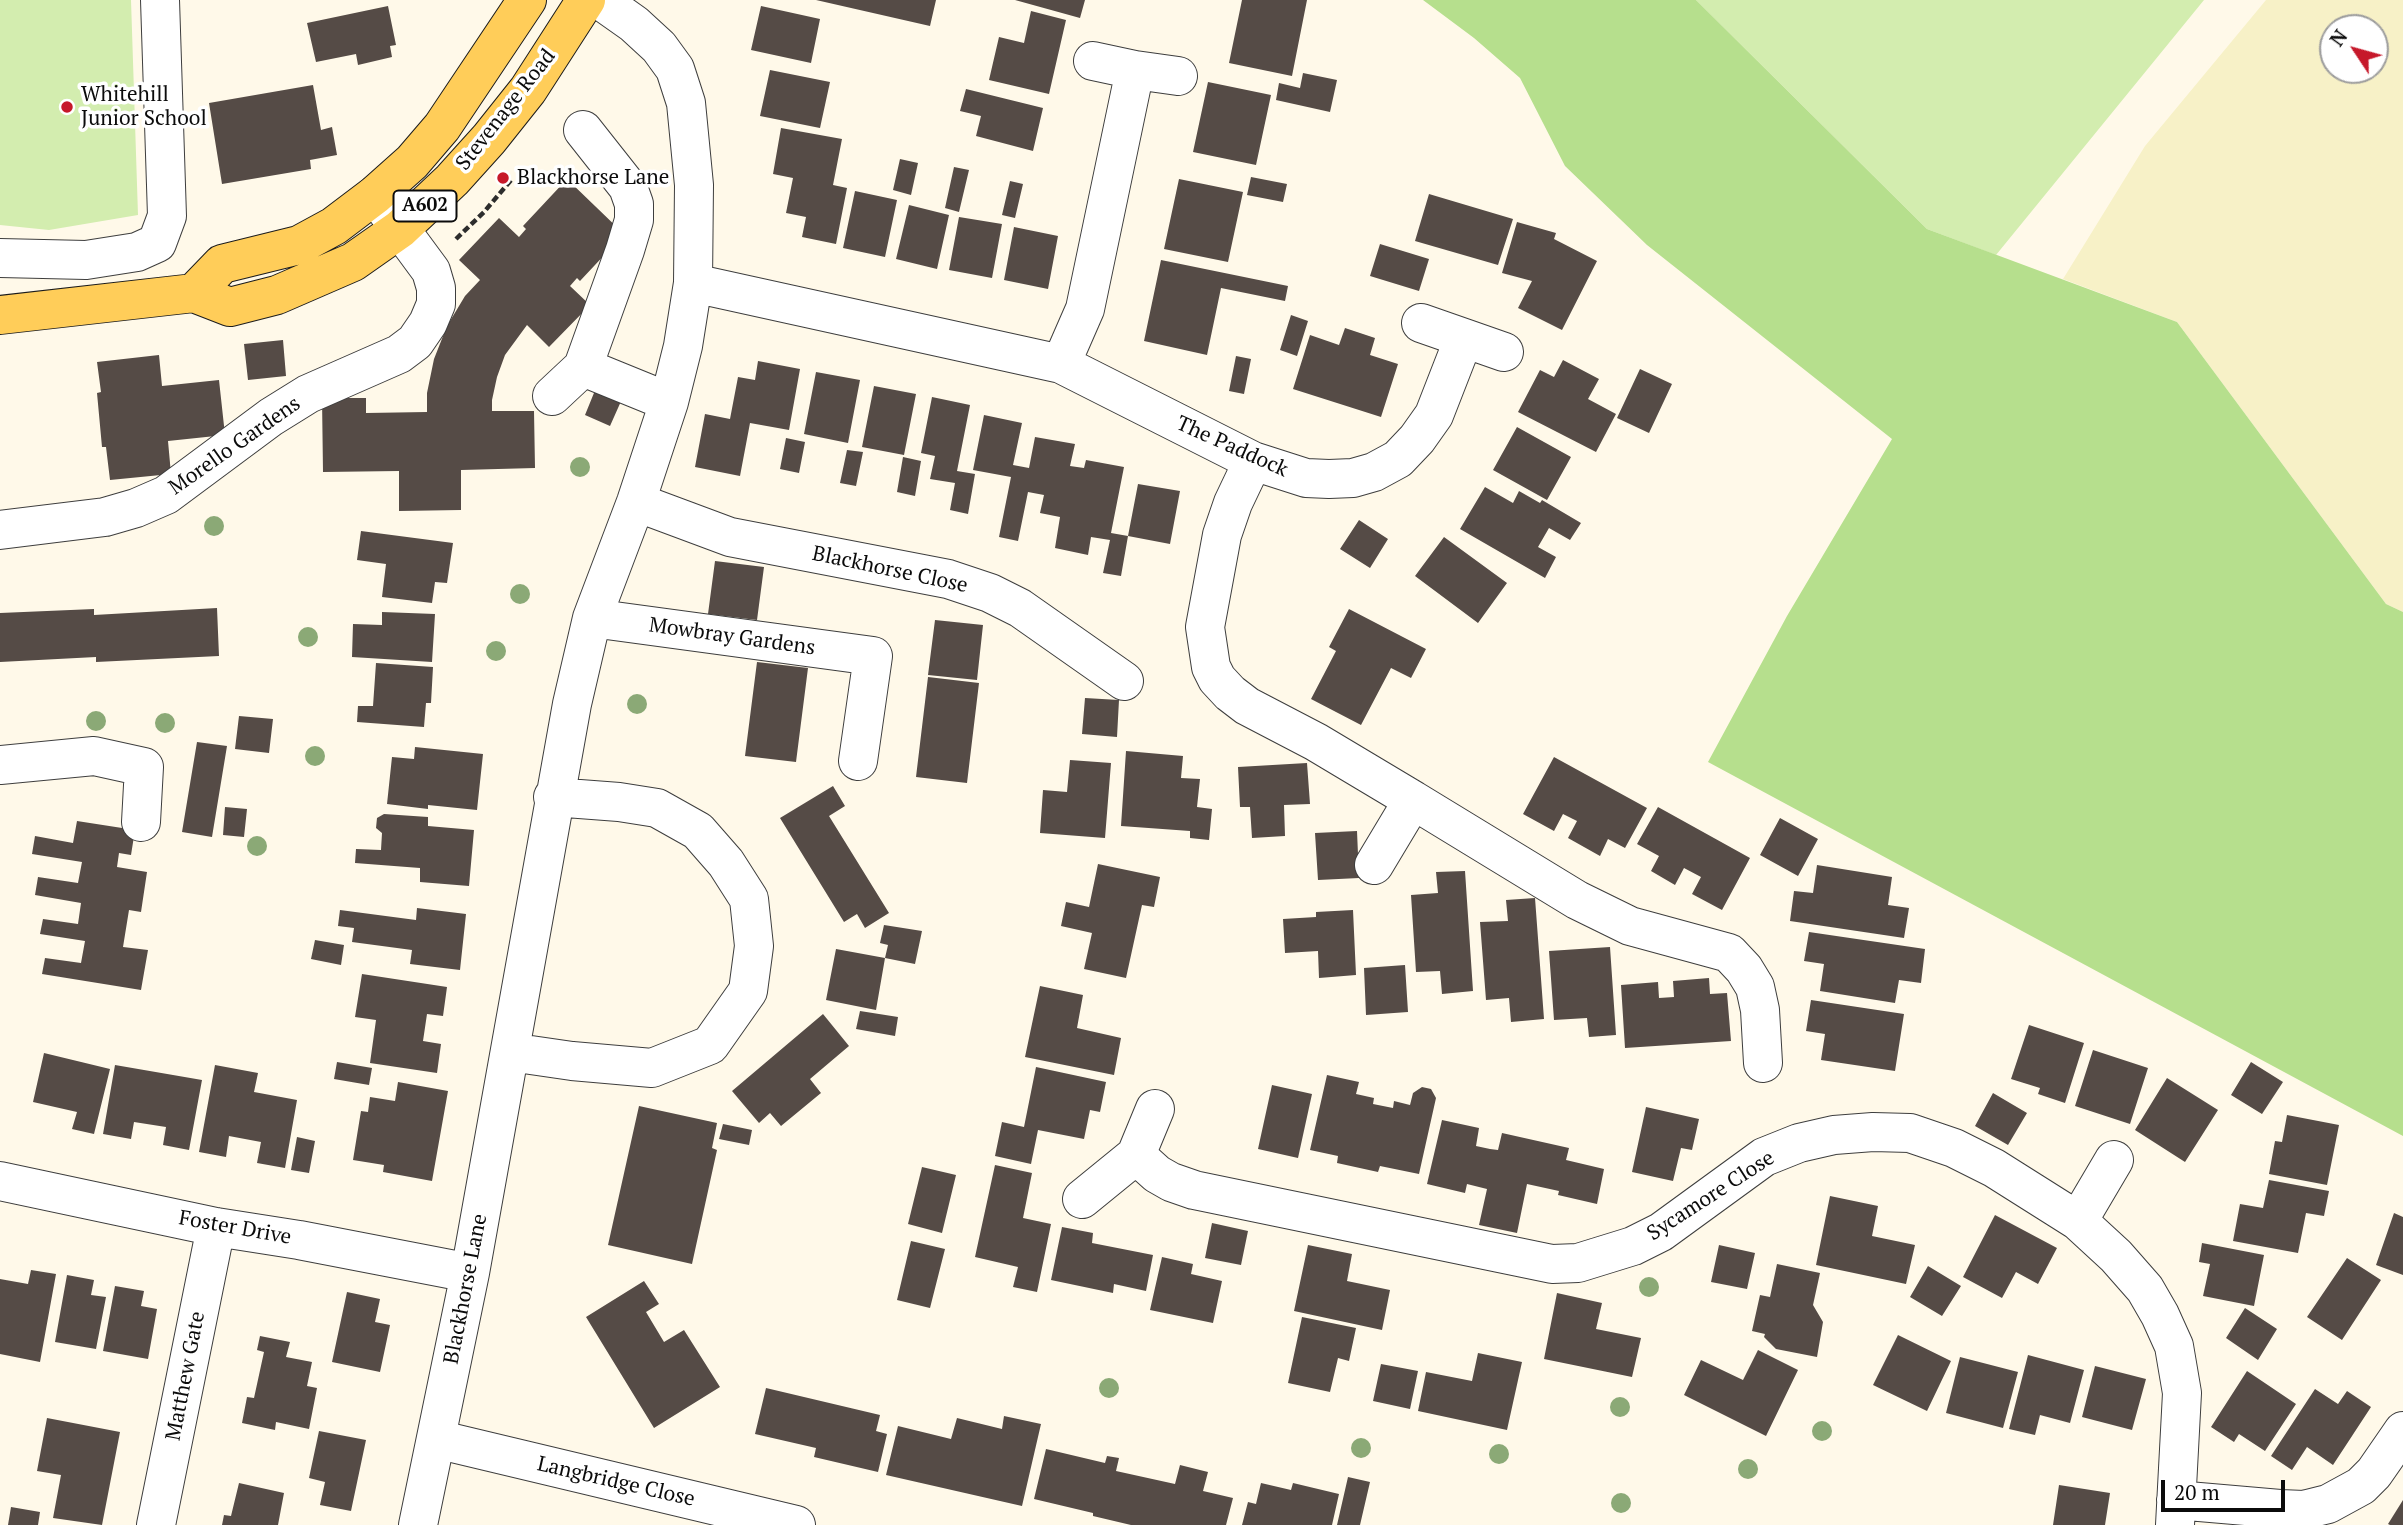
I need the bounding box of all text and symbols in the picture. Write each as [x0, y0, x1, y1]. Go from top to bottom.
north arrow [2319, 14, 2389, 84]
text: N [2324, 24, 2353, 51]
street label: Stevenage Road [451, 44, 561, 176]
place label: Whitehill Junior School [81, 82, 207, 132]
marker: Whitehill Junior School [59, 99, 75, 115]
place label: Blackhorse Lane [517, 165, 669, 191]
marker: Blackhorse Lane [495, 170, 511, 186]
road number: A602 [394, 190, 457, 222]
street label: Morello Gardens [164, 391, 306, 501]
street label: The Paddock [1172, 411, 1292, 483]
street label: Blackhorse Close [810, 541, 970, 599]
street label: Mowbray Gardens [647, 613, 817, 661]
street label: Sycamore Close [1643, 1146, 1779, 1246]
street label: Foster Drive [177, 1206, 293, 1250]
street label: Blackhorse Lane [439, 1212, 493, 1366]
street label: Matthew Gate [161, 1309, 211, 1443]
street label: Langbridge Close [535, 1452, 697, 1512]
scale bar [2165, 1466, 2289, 1510]
text: 20 m [2174, 1478, 2220, 1506]

